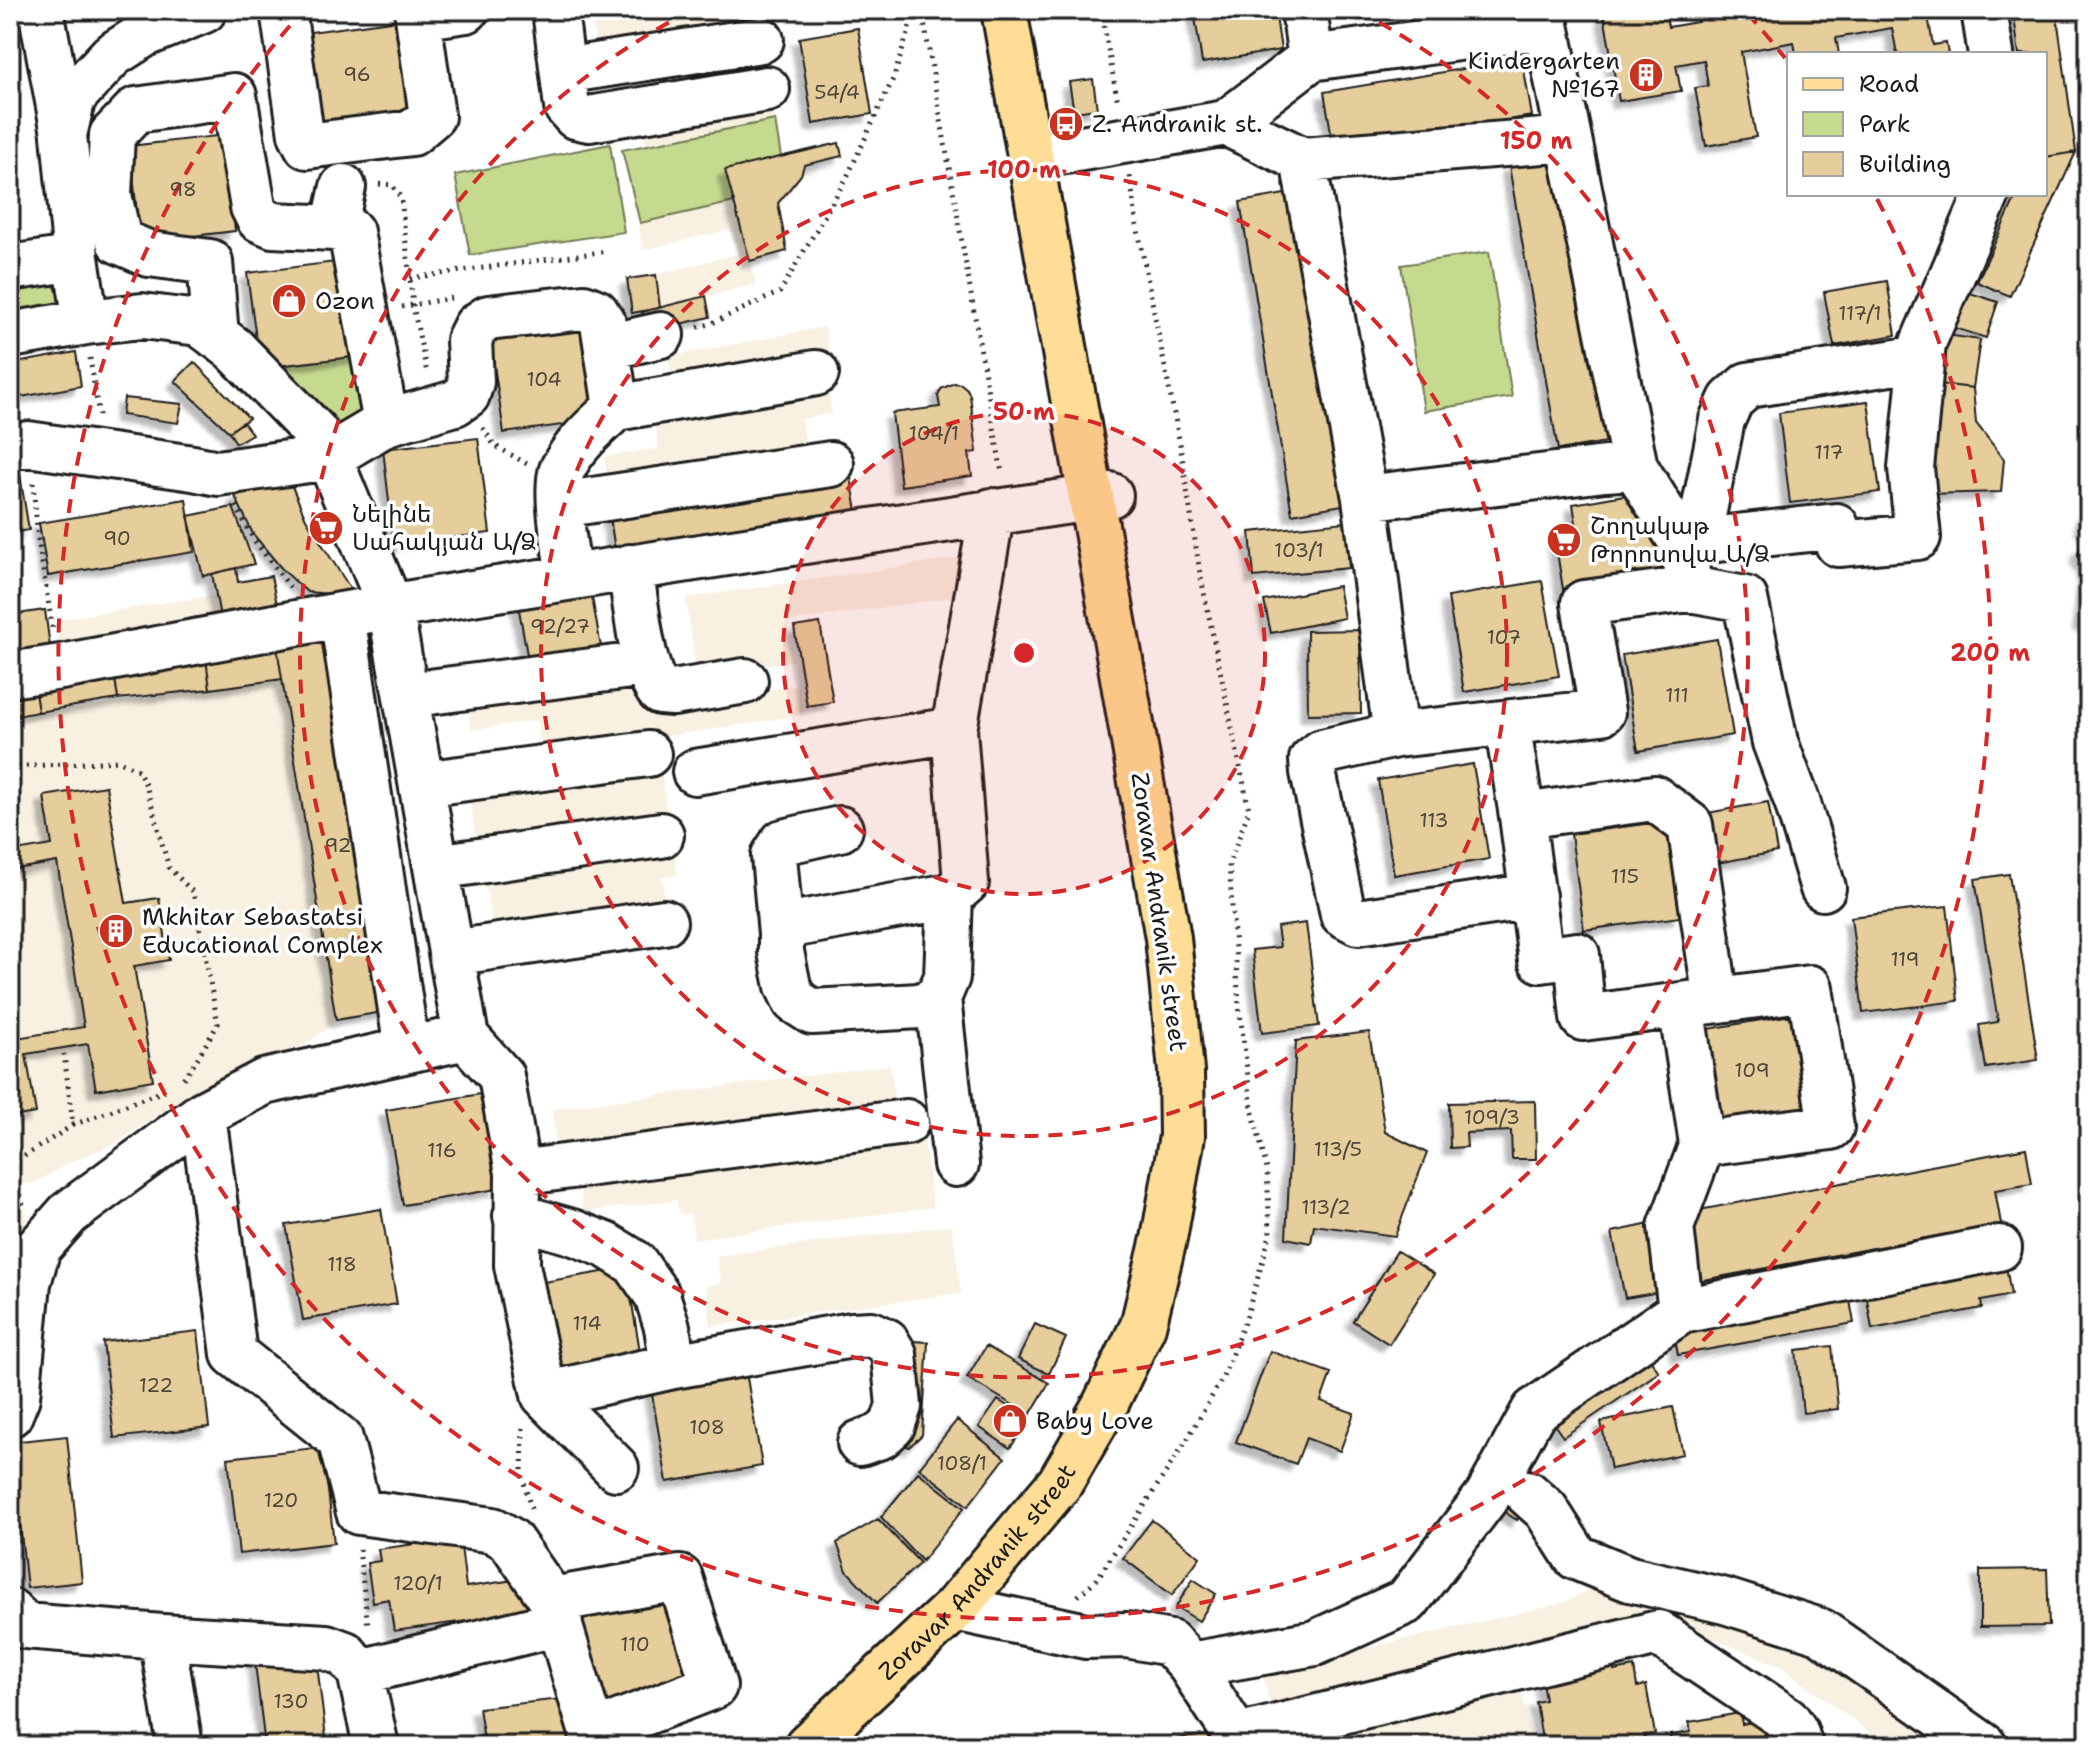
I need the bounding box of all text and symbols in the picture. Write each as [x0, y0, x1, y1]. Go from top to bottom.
place label: Kindergarten №167 [1468, 45, 1620, 105]
legend [1787, 52, 2047, 196]
building icon: Kindergarten №167 [1627, 56, 1665, 94]
house number: 96 [343, 61, 371, 87]
text: Road [1859, 68, 1919, 100]
house number: 54/4 [814, 79, 860, 105]
bus stop icon: Z. Andranik st. [1047, 105, 1085, 143]
place label: Z. Andranik st. [1092, 108, 1262, 140]
text: Park [1859, 108, 1911, 140]
text: 150 m [1500, 125, 1572, 157]
text: Building [1859, 148, 1951, 180]
text: 100 m [987, 154, 1061, 186]
house number: 98 [169, 176, 197, 202]
shop icon: Ozon [270, 282, 308, 320]
place label: Ozon [315, 285, 375, 317]
house number: 117/1 [1838, 300, 1882, 326]
house number: 104 [526, 366, 562, 392]
text: 50 m [993, 396, 1055, 428]
house number: 104/1 [909, 420, 959, 446]
house number: 117 [1815, 439, 1844, 465]
place label: Նելինե Սահակյան Ա/Ձ [352, 498, 536, 558]
supermarket icon: Նելինե Սահակյան Ա/Ձ [307, 509, 345, 547]
place label: Շողակաթ Թորոսովա Ա/Ձ [1590, 510, 1770, 570]
supermarket icon: Շողակաթ Թորոսովա Ա/Ձ [1545, 521, 1583, 559]
house number: 90 [103, 525, 131, 551]
house number: 103/1 [1274, 537, 1324, 563]
house number: 92/27 [530, 613, 590, 639]
house number: 107 [1487, 624, 1521, 650]
text: 200 m [1950, 637, 2030, 669]
centre of rings [1010, 639, 1038, 667]
house number: 111 [1665, 682, 1689, 708]
street label: Zoravar Andranik street [1124, 770, 1194, 1054]
house number: 113 [1419, 807, 1449, 833]
house number: 92 [325, 832, 352, 858]
house number: 115 [1611, 863, 1639, 889]
place label: Mkhitar Sebastatsi Educational Complex [142, 901, 383, 961]
building icon: Mkhitar Sebastatsi Educational Complex [97, 912, 135, 950]
house number: 119 [1890, 946, 1920, 972]
house number: 109 [1734, 1057, 1770, 1083]
house number: 109/3 [1464, 1104, 1520, 1130]
house number: 113/5 [1314, 1136, 1362, 1162]
house number: 116 [427, 1137, 457, 1163]
house number: 113/2 [1301, 1194, 1351, 1220]
house number: 118 [327, 1251, 357, 1277]
house number: 114 [572, 1310, 602, 1336]
house number: 122 [139, 1372, 173, 1398]
shop icon: Baby Love [991, 1402, 1029, 1440]
place label: Baby Love [1036, 1405, 1154, 1437]
house number: 108 [689, 1414, 725, 1440]
house number: 108/1 [937, 1450, 987, 1476]
street label: Zoravar Andranik street [872, 1458, 1083, 1687]
house number: 120 [264, 1487, 298, 1513]
house number: 120/1 [393, 1570, 443, 1596]
house number: 110 [620, 1631, 650, 1657]
house number: 130 [273, 1688, 309, 1714]

